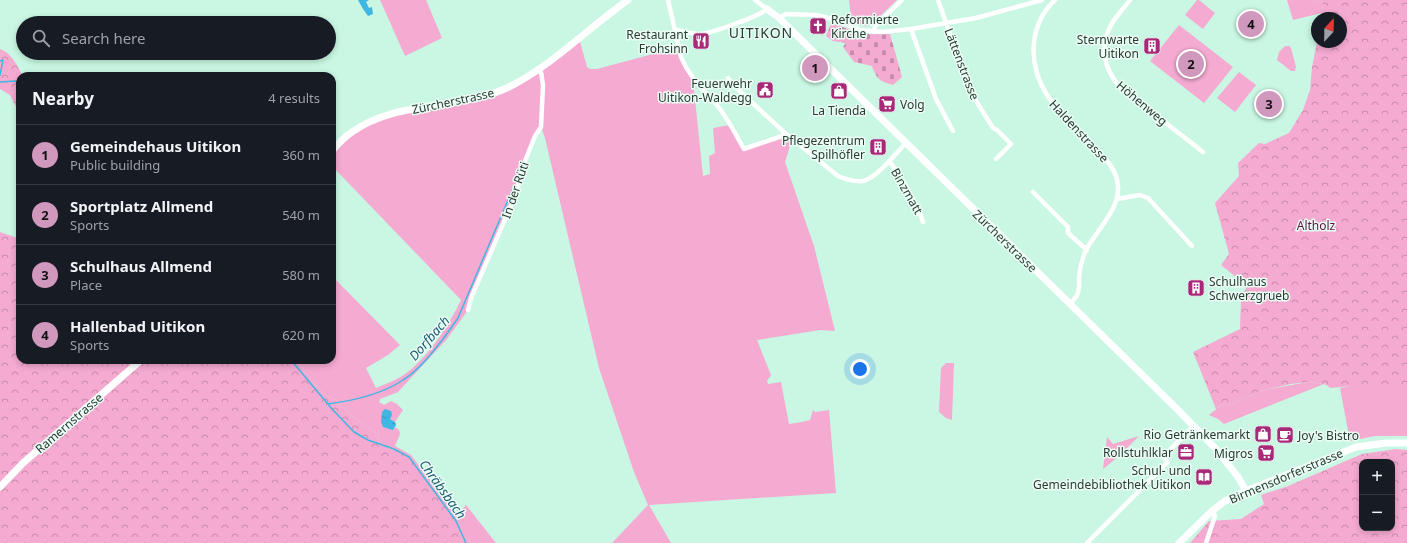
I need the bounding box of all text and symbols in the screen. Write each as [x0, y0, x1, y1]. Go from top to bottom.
pin: 4 [1238, 9, 1264, 39]
place label: Reformierte Kirche [831, 11, 899, 42]
north arrow [1311, 12, 1347, 48]
search box [16, 16, 336, 60]
church icon: Reformierte Kirche [808, 16, 828, 36]
district label: UITIKON [729, 23, 793, 42]
place label: Restaurant Frohsinn [626, 26, 689, 57]
street label: Lättenstrasse [941, 26, 984, 103]
icon: search [30, 27, 52, 49]
text: Search here [62, 28, 145, 48]
restaurant icon: Restaurant Frohsinn [691, 31, 711, 51]
place label: Sternwarte Uitikon [1077, 31, 1139, 62]
building icon: Sternwarte Uitikon [1142, 36, 1162, 56]
pin: 2 [1178, 49, 1204, 79]
pin: 1 [802, 53, 828, 83]
place label: Feuerwehr Uitikon-Waldegg [658, 75, 752, 106]
street label: Höhenweg [1113, 77, 1171, 129]
public building icon: Feuerwehr Uitikon-Waldegg [755, 80, 775, 100]
shop icon: La Tienda [829, 81, 849, 101]
street label: Zürcherstrasse [410, 84, 496, 118]
text: Nearby [32, 87, 94, 110]
text: 4 results [268, 89, 320, 107]
pin: 3 [1256, 89, 1282, 119]
supermarket icon: Volg [877, 94, 897, 114]
place label: Volg [900, 96, 925, 113]
street label: Haldenstrasse [1045, 96, 1113, 166]
place label: La Tienda [812, 102, 866, 119]
place label: Pflegezentrum Spilhöfler [782, 132, 865, 163]
text: Gemeindehaus Uitikon [70, 136, 241, 156]
building icon: Pflegezentrum Spilhöfler [868, 137, 888, 157]
text: 1 [41, 146, 49, 164]
text: 360 m [282, 146, 320, 164]
text: Public building [70, 156, 160, 174]
street label: In der Rüti [497, 159, 533, 221]
street label: Binzmatt [887, 165, 927, 218]
text: Sportplatz Allmend [70, 196, 213, 216]
text: 2 [41, 206, 49, 224]
text: 540 m [282, 206, 320, 224]
street label: Zürcherstrasse [969, 206, 1041, 276]
text: Sports [70, 216, 109, 234]
park label: Altholz [1297, 217, 1336, 234]
text: Schulhaus Allmend [70, 256, 212, 276]
text: 3 [41, 266, 49, 284]
text: 580 m [282, 266, 320, 284]
place label: Schulhaus Schwerzgrueb [1209, 273, 1289, 304]
text: Place [70, 276, 102, 294]
building icon: Schulhaus Schwerzgrueb [1186, 278, 1206, 298]
water label: Dorfbach [405, 312, 453, 364]
text: Hallenbad Uitikon [70, 316, 205, 336]
text: 4 [41, 326, 49, 344]
text: 620 m [282, 326, 320, 344]
text: Sports [70, 336, 109, 354]
your location [850, 359, 870, 379]
street label: Ramernstrasse [32, 389, 107, 457]
shop icon: Rio Getränkemarkt [1253, 424, 1273, 444]
cafe icon: Joy's Bistro [1275, 425, 1295, 445]
place label: Rio Getränkemarkt [1144, 426, 1251, 443]
place label: Joy's Bistro [1297, 427, 1359, 444]
office icon: Rollstuhlklar [1176, 442, 1196, 462]
supermarket icon: Migros [1256, 443, 1276, 463]
place label: Rollstuhlklar [1103, 444, 1173, 461]
street label: Birmensdorferstrasse [1226, 444, 1346, 508]
place label: Migros [1214, 445, 1253, 462]
water label: Chräbsbach [415, 456, 471, 522]
map controls [1359, 459, 1395, 531]
button: + [1359, 459, 1395, 495]
place label: Schul- und Gemeindebibliothek Uitikon [1033, 462, 1191, 493]
library icon: Schul- und Gemeindebibliothek Uitikon [1194, 467, 1214, 487]
button: − [1359, 495, 1395, 531]

